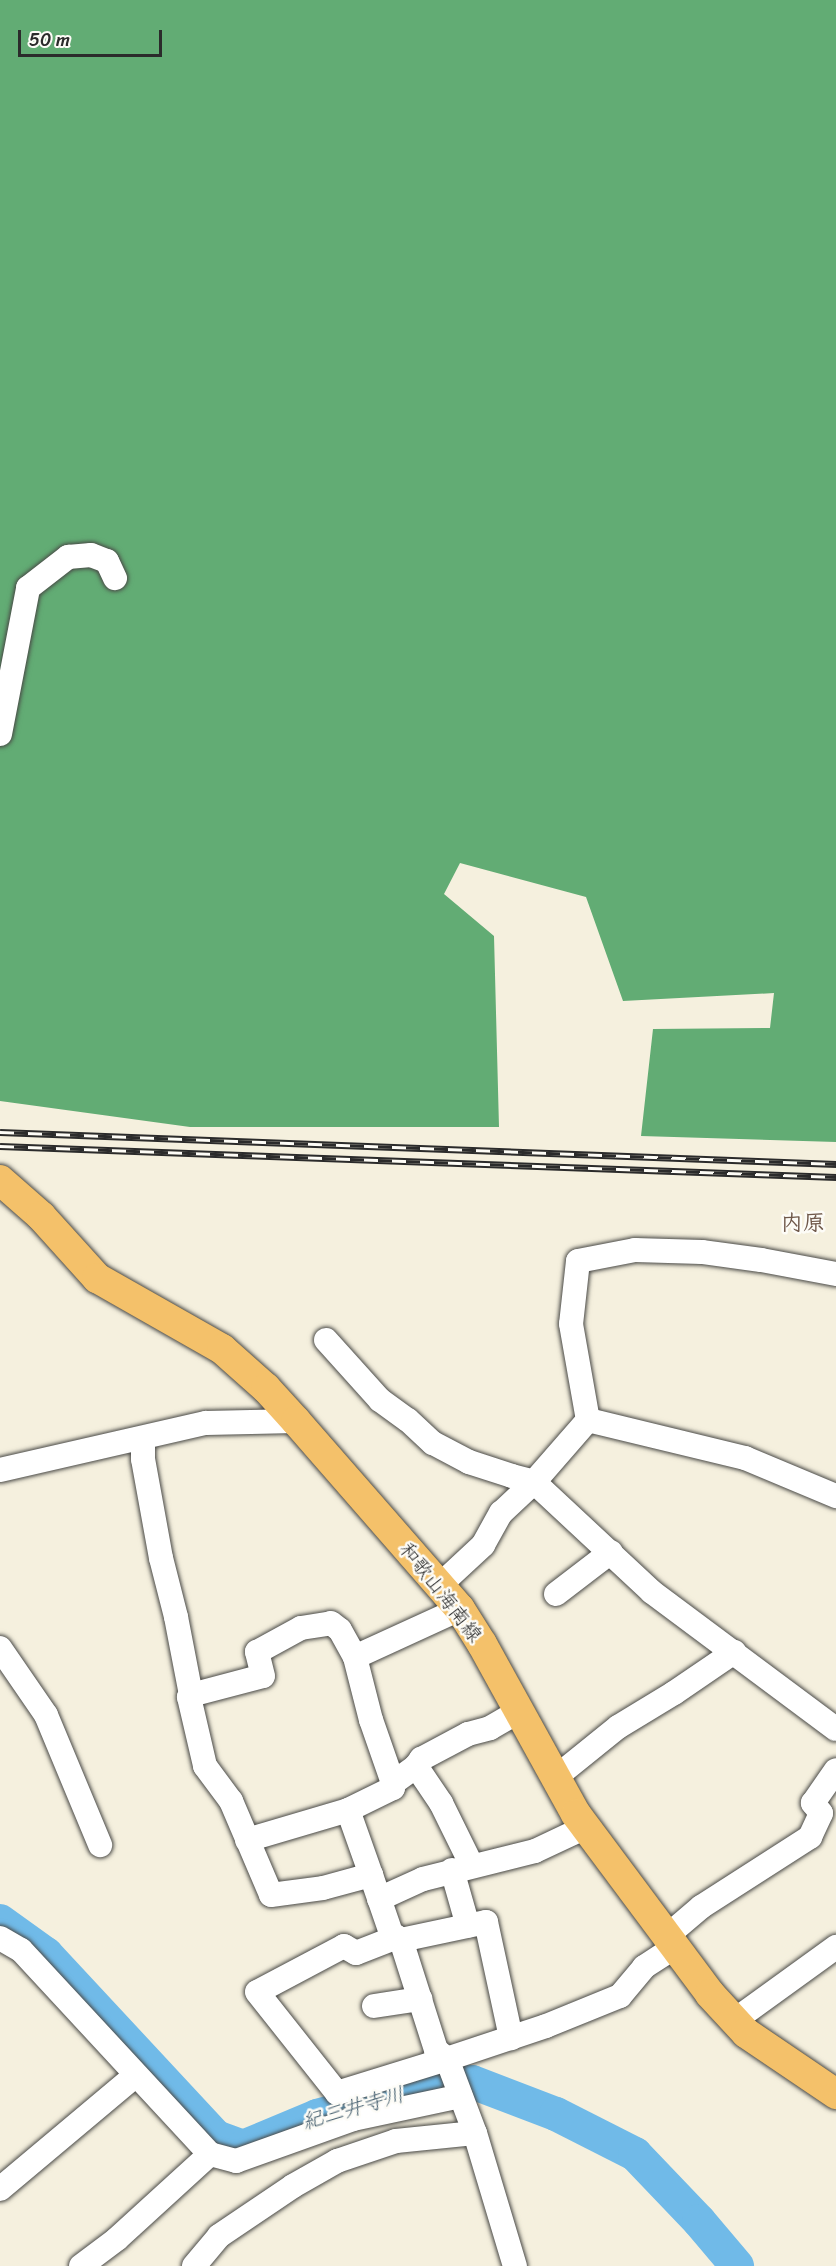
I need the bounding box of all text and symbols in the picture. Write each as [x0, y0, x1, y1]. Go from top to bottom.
scale bar [21, 18, 165, 56]
text: 50 m [29, 24, 70, 56]
district label: 内原 [781, 1210, 825, 1236]
street label: 和歌山海南線 [395, 1537, 487, 1647]
water label: 紀三井寺川 [299, 2081, 407, 2135]

